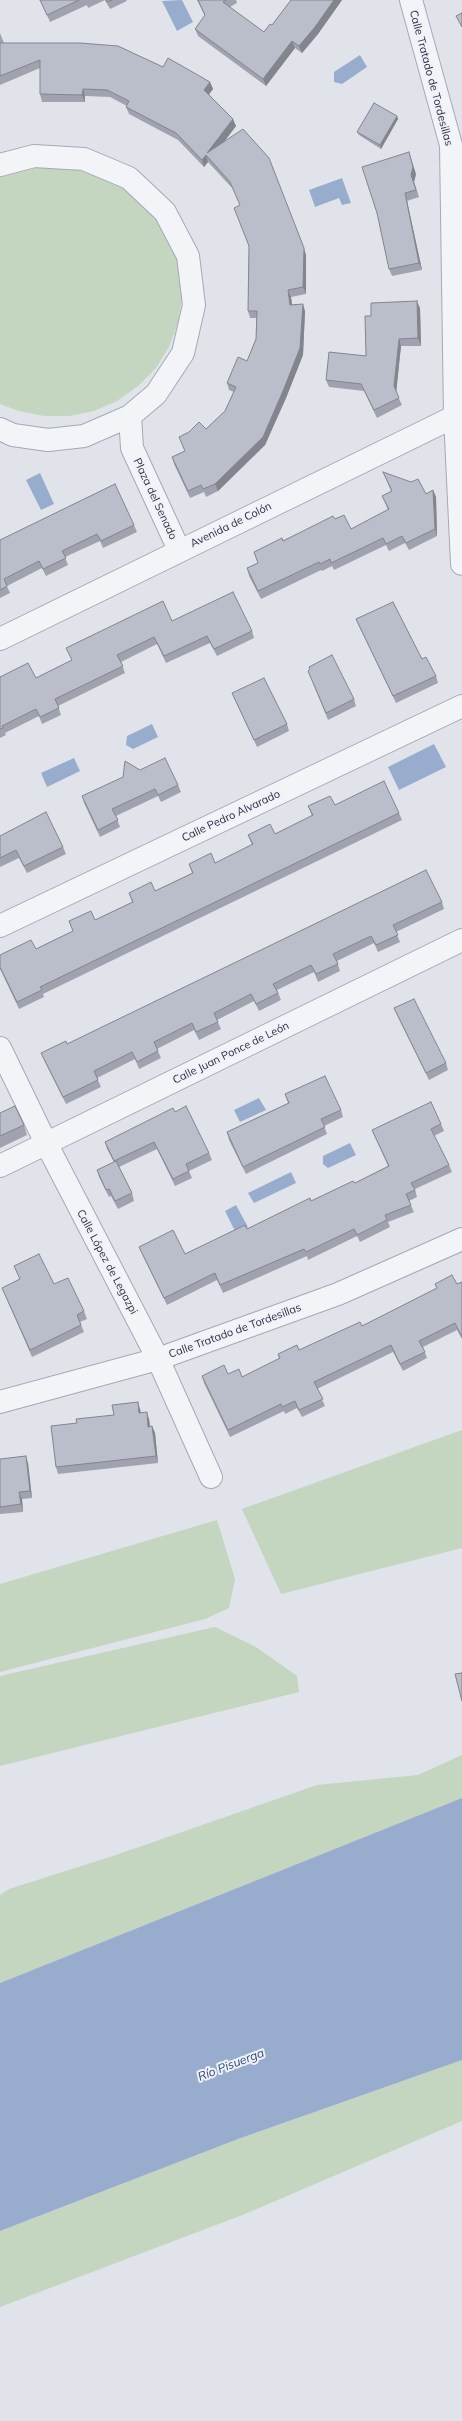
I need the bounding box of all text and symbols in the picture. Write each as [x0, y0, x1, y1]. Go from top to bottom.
street label: Calle Tratado de Tordesillas [407, 9, 455, 147]
street label: Plaza del Senado [130, 456, 180, 542]
street label: Avenida de Colón [188, 500, 274, 550]
street label: Calle Pedro Alvarado [180, 787, 282, 845]
street label: Calle Juan Ponce de León [171, 1019, 291, 1087]
street label: Calle López de Legazpi [74, 1207, 140, 1317]
street label: Calle Tratado de Tordesillas [167, 1301, 303, 1361]
water label: Río Pisuerga [196, 2046, 266, 2084]

